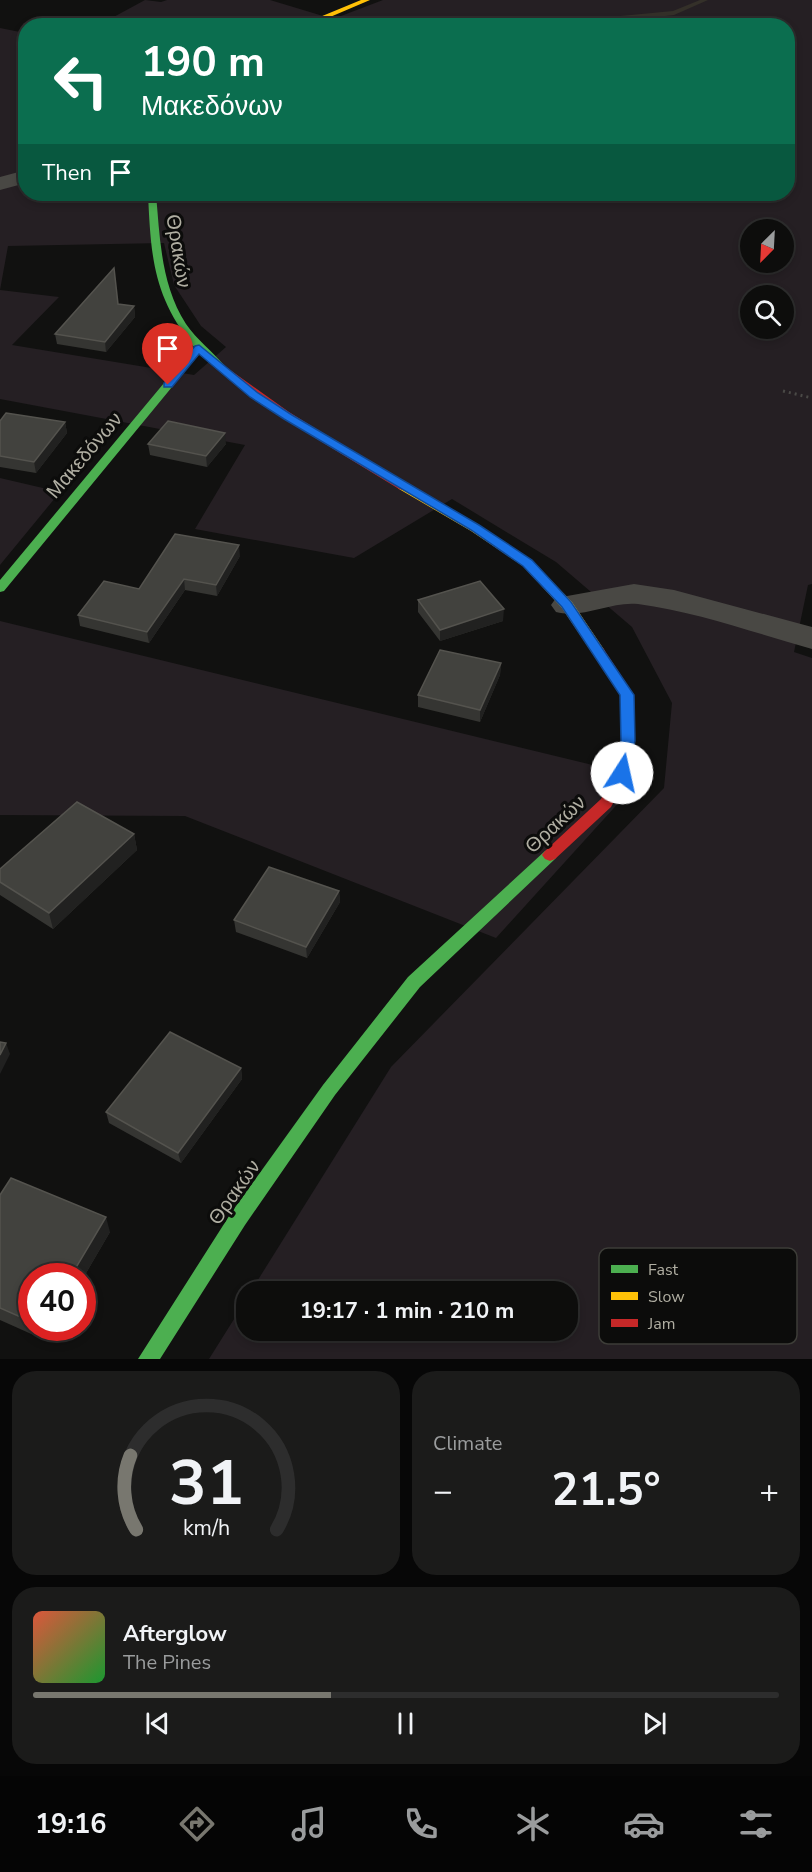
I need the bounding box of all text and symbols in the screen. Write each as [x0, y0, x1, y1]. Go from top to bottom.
text: 190 m [141, 34, 265, 91]
icon: left [42, 42, 120, 120]
text: Μακεδόνων [141, 88, 283, 125]
icon: arrive [104, 156, 137, 189]
text: Then [42, 158, 92, 188]
street label: Θρακών [159, 212, 198, 290]
north arrow [740, 219, 794, 273]
map controls [740, 219, 794, 339]
button: search [740, 285, 794, 339]
pin [142, 323, 193, 385]
icon: arrive [151, 332, 184, 365]
street label: Μακεδόνων [40, 406, 128, 504]
position arrow [590, 741, 654, 805]
street label: Θρακών [519, 789, 592, 859]
street label: Θρακών [202, 1154, 267, 1230]
legend [599, 1248, 797, 1344]
text: Fast [648, 1259, 679, 1281]
speed limit sign: 40 [18, 1263, 96, 1341]
text: Slow [648, 1286, 685, 1308]
text: 19:17 · 1 min · 210 m [300, 1296, 514, 1326]
text: Jam [647, 1313, 675, 1335]
text: Climate [433, 1430, 502, 1457]
text: 31 [169, 1441, 243, 1526]
text: 21.5° [551, 1460, 661, 1521]
text: − [433, 1469, 453, 1514]
text: + [759, 1469, 779, 1514]
text: km/h [182, 1513, 230, 1543]
text: Afterglow [123, 1619, 227, 1649]
text: The Pines [123, 1649, 211, 1676]
icon: previous [141, 1707, 174, 1740]
icon: pause [389, 1707, 422, 1740]
icon: next [638, 1707, 671, 1740]
icon: directions [176, 1803, 218, 1845]
icon: music [288, 1803, 330, 1845]
icon: phone [400, 1803, 442, 1845]
icon: climate [512, 1803, 554, 1845]
icon: car [623, 1803, 665, 1845]
icon: filters [735, 1803, 777, 1845]
text: 19:16 [35, 1806, 106, 1843]

